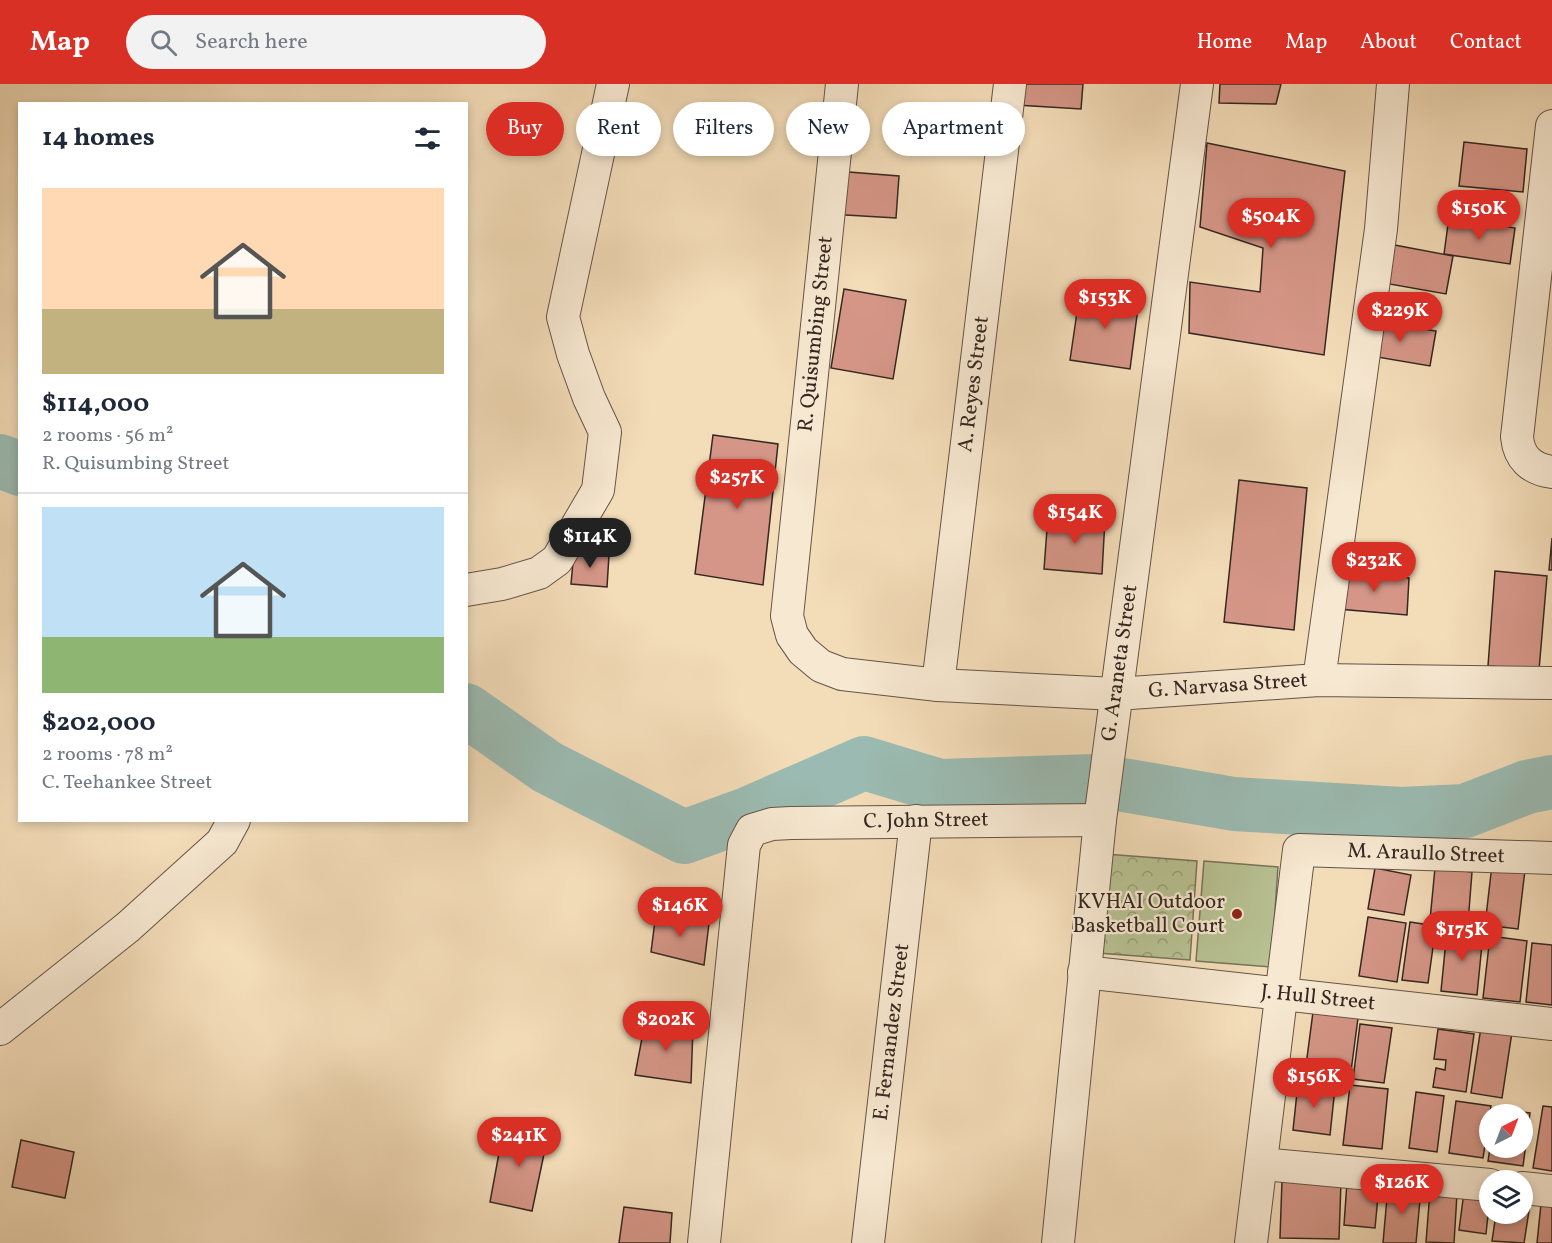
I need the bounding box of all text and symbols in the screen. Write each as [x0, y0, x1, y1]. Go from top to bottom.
search box [126, 15, 546, 69]
text: Map [30, 23, 90, 62]
icon: search [147, 26, 180, 59]
text: Search here [195, 27, 308, 58]
text: Home [1197, 28, 1252, 57]
text: Map [1285, 28, 1327, 57]
text: About [1360, 28, 1417, 57]
text: Contact [1450, 28, 1522, 57]
chip: Buy [486, 102, 564, 156]
chip: Rent [576, 102, 661, 156]
chip: Filters [673, 102, 774, 156]
chip: New [786, 102, 870, 156]
chip: Apartment [882, 102, 1025, 156]
text: 14 homes [42, 120, 155, 156]
icon: filters [411, 122, 444, 155]
pin: $150K [1437, 190, 1521, 241]
text: $150K [1451, 195, 1507, 223]
pin: $504K [1229, 198, 1313, 249]
text: $504K [1241, 203, 1301, 231]
icon: home [189, 227, 297, 335]
street label: R. Quisumbing Street [791, 235, 841, 433]
pin: $153K [1063, 279, 1147, 330]
text: $153K [1078, 284, 1132, 312]
pin: $229K [1358, 292, 1442, 343]
text: $229K [1371, 297, 1429, 325]
street label: A. Reyes Street [951, 314, 997, 454]
text: $114,000 [42, 386, 149, 422]
text: 2 rooms · 56 m² [42, 422, 173, 450]
text: R. Quisumbing Street [42, 450, 229, 478]
pin: $257K [695, 459, 779, 510]
text: $257K [709, 464, 765, 492]
pin: $154K [1033, 494, 1117, 545]
text: $154K [1047, 499, 1103, 527]
pin: $114K [548, 518, 632, 569]
text: $114K [563, 523, 617, 551]
pin: $232K [1332, 542, 1416, 593]
icon: home [189, 546, 297, 654]
text: $232K [1346, 547, 1402, 575]
street label: G. Araneta Street [1095, 583, 1145, 743]
street label: G. Narvasa Street [1147, 666, 1309, 706]
text: $202,000 [42, 705, 156, 741]
text: 2 rooms · 78 m² [42, 741, 173, 769]
text: C. Teehankee Street [42, 769, 212, 797]
street label: C. John Street [863, 805, 989, 837]
street label: M. Araullo Street [1347, 837, 1505, 871]
pin: $146K [638, 887, 722, 938]
place label: KVHAI Outdoor Basketball Court [1072, 888, 1225, 941]
text: $146K [652, 892, 708, 920]
marker: KVHAI Outdoor Basketball Court [1230, 907, 1244, 921]
pin: $175K [1420, 911, 1504, 962]
text: $175K [1436, 916, 1488, 944]
street label: E. Fernandez Street [867, 942, 917, 1122]
street label: J. Hull Street [1259, 978, 1377, 1018]
pin: $202K [624, 1001, 708, 1052]
text: $202K [637, 1006, 695, 1034]
pin: $156K [1272, 1058, 1356, 1109]
text: $156K [1287, 1063, 1341, 1091]
north arrow [1479, 1104, 1533, 1158]
map controls [1479, 1104, 1533, 1224]
pin: $241K [477, 1117, 561, 1168]
text: $241K [491, 1122, 547, 1150]
pin: $126K [1360, 1164, 1444, 1215]
text: $126K [1374, 1169, 1430, 1197]
button: layers [1479, 1170, 1533, 1224]

